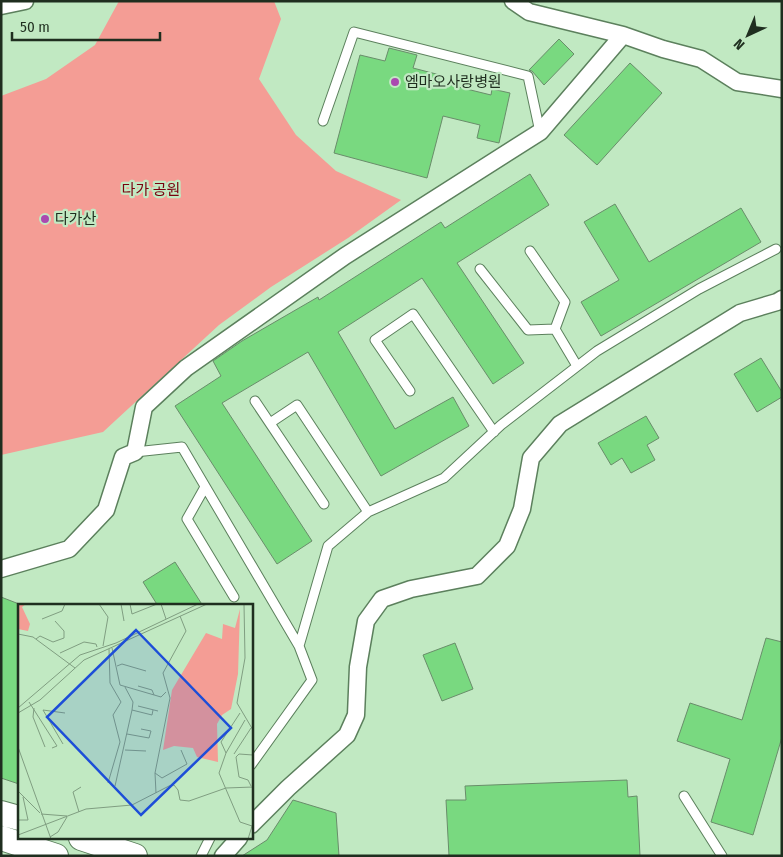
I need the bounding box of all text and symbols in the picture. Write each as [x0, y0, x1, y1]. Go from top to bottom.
scale bar [12, 10, 160, 42]
north arrow [723, 10, 773, 60]
text: 50 m [20, 18, 50, 36]
text: N [730, 35, 748, 53]
place label: 엠마오사랑병원 [405, 73, 502, 91]
marker: 엠마오사랑병원 [389, 76, 401, 88]
park label: 다가 공원 [122, 181, 180, 199]
place label: 다가산 [55, 210, 97, 228]
marker: 다가산 [39, 213, 51, 225]
inset map [18, 604, 252, 840]

